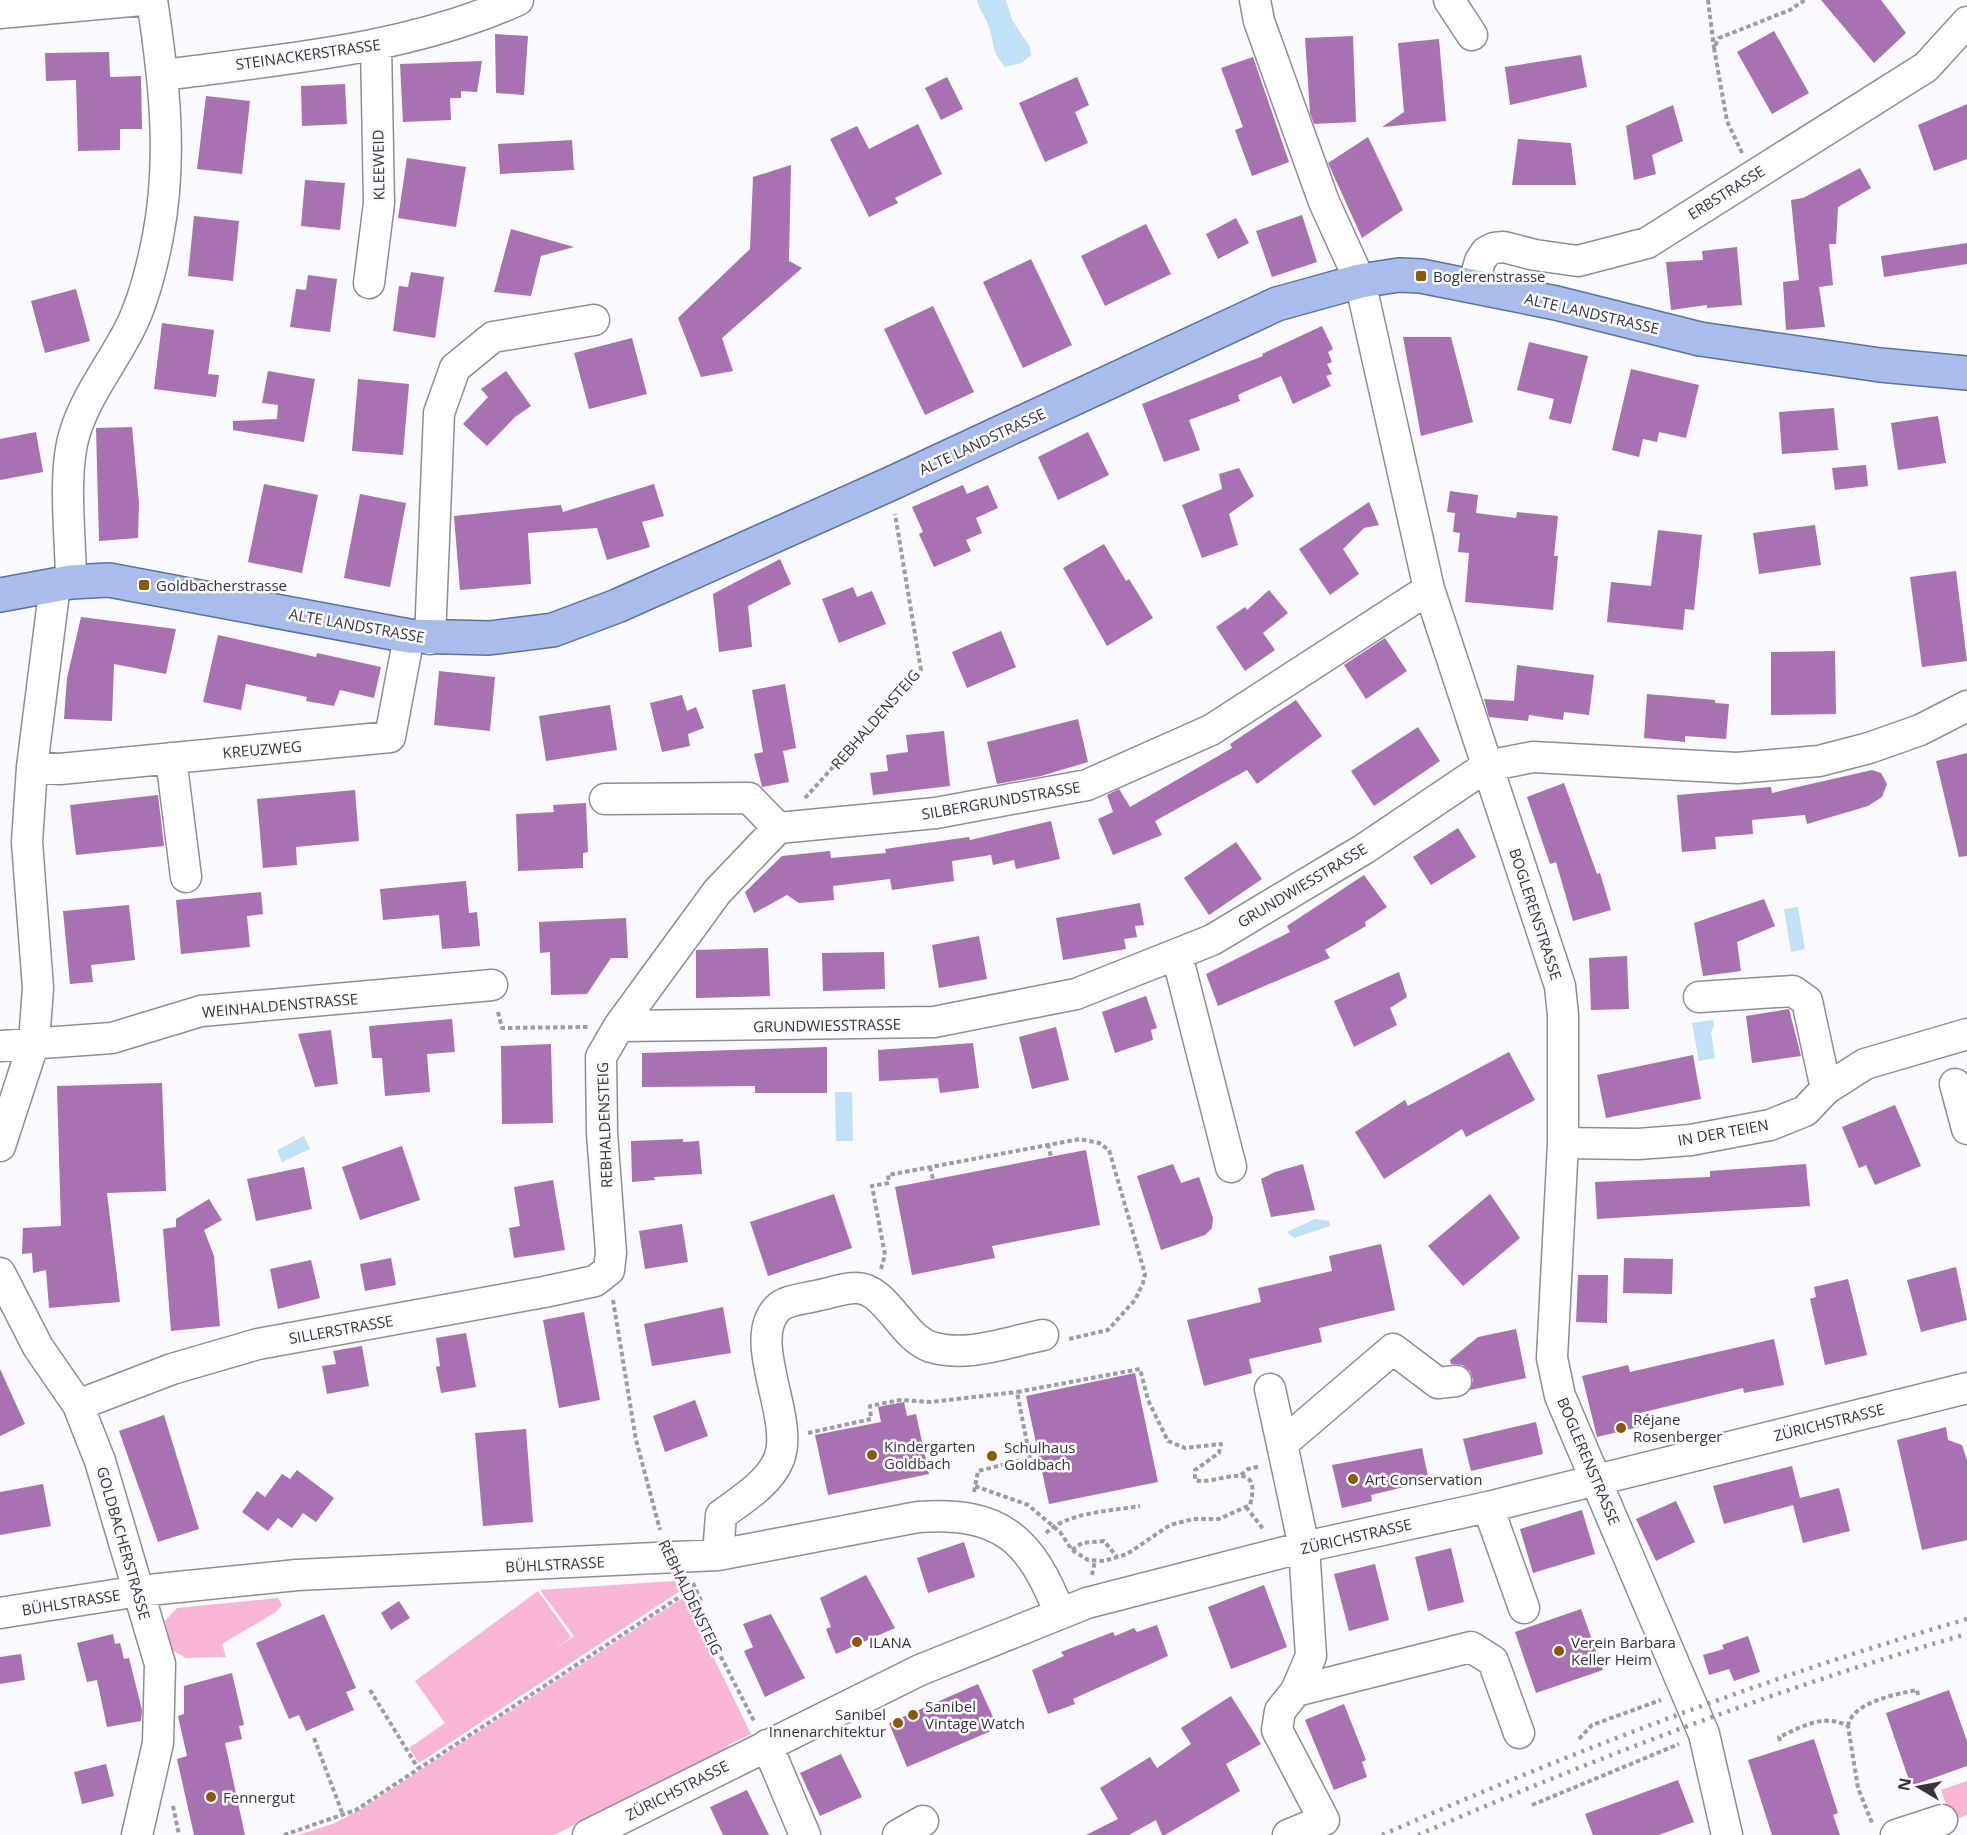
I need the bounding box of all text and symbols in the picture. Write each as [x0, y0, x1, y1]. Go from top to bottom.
street label: STEINACKERSTRASSE [234, 34, 382, 74]
street label: KLEEWEID [367, 129, 389, 201]
street label: ERBSTRASSE [1684, 160, 1768, 224]
place label: Boglerenstrasse [1433, 266, 1546, 286]
marker: Boglerenstrasse [1414, 269, 1428, 283]
street label: ALTE LANDSTRASSE [1523, 288, 1661, 338]
street label: ALTE LANDSTRASSE [916, 403, 1048, 479]
place label: Goldbacherstrasse [156, 575, 287, 595]
marker: Goldbacherstrasse [137, 578, 151, 592]
street label: ALTE LANDSTRASSE [288, 603, 426, 647]
street label: REBHALDENSTEIG [826, 665, 924, 773]
street label: KREUZWEG [222, 736, 302, 762]
street label: SILBERGRUNDSTRASSE [920, 776, 1082, 824]
street label: GRUNDWIESSTRASSE [1233, 838, 1371, 932]
street label: BOGLERENSTRASSE [1505, 846, 1567, 982]
street label: WEINHALDENSTRASSE [201, 988, 359, 1022]
street label: GRUNDWIESSTRASSE [753, 1014, 901, 1036]
street label: REBHALDENSTEIG [592, 1062, 616, 1188]
street label: IN DER TEIEN [1676, 1114, 1770, 1150]
street label: SILLERSTRASSE [287, 1310, 395, 1348]
street label: BOGLERENSTRASSE [1553, 1394, 1625, 1528]
street label: ZÜRICHSTRASSE [1772, 1399, 1886, 1445]
place label: Réjane Rosenberger [1633, 1409, 1722, 1446]
marker: Réjane Rosenberger [1614, 1421, 1628, 1435]
place label: Kindergarten Goldbach [884, 1436, 975, 1473]
place label: Schulhaus Goldbach [1004, 1437, 1075, 1474]
marker: Kindergarten Goldbach [865, 1448, 879, 1462]
marker: Schulhaus Goldbach [985, 1449, 999, 1463]
street label: GOLDBACHERSTRASSE [93, 1464, 155, 1622]
place label: Art Conservation [1365, 1469, 1482, 1489]
marker: Art Conservation [1346, 1472, 1360, 1486]
street label: ZÜRICHSTRASSE [1298, 1513, 1414, 1559]
street label: REBHALDENSTEIG [654, 1536, 728, 1658]
street label: BÜHLSTRASSE [505, 1551, 605, 1577]
street label: BÜHLSTRASSE [20, 1584, 122, 1620]
place label: ILANA [869, 1632, 912, 1652]
place label: Verein Barbara Keller Heim [1571, 1632, 1676, 1669]
marker: ILANA [850, 1635, 864, 1649]
marker: Verein Barbara Keller Heim [1552, 1644, 1566, 1658]
place label: Sanibel Vintage Watch [925, 1696, 1025, 1733]
place label: Sanibel Innenarchitektur [769, 1704, 886, 1741]
marker: Sanibel Vintage Watch [906, 1708, 920, 1722]
marker: Sanibel Innenarchitektur [891, 1716, 905, 1730]
street label: ZÜRICHSTRASSE [622, 1755, 732, 1825]
north arrow [1889, 1757, 1949, 1817]
text: N [1892, 1776, 1916, 1793]
place label: Fennergut [223, 1787, 295, 1807]
marker: Fennergut [204, 1790, 218, 1804]

